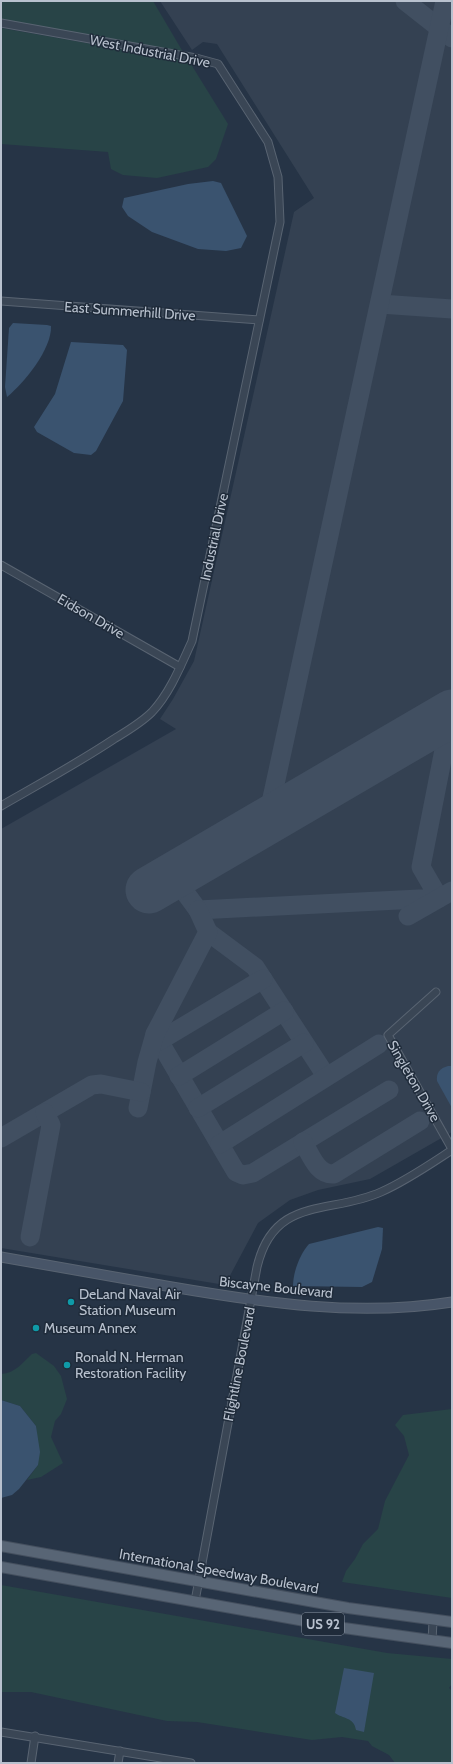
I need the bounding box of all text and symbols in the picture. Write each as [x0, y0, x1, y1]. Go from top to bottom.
street label: West Industrial Drive [88, 30, 212, 72]
street label: East Summerhill Drive [64, 297, 196, 325]
street label: Industrial Drive [196, 492, 232, 582]
street label: Eidson Drive [54, 590, 128, 642]
street label: Singleton Drive [383, 1037, 445, 1125]
street label: Biscayne Boulevard [218, 1272, 334, 1302]
place label: DeLand Naval Air Station Museum [79, 1285, 181, 1319]
marker: DeLand Naval Air Station Museum [66, 1297, 76, 1307]
street label: Flightline Boulevard [219, 1305, 259, 1423]
place label: Museum Annex [44, 1319, 137, 1337]
marker: Museum Annex [31, 1323, 41, 1333]
place label: Ronald N. Herman Restoration Facility [75, 1348, 186, 1382]
marker: Ronald N. Herman Restoration Facility [62, 1360, 72, 1370]
street label: International Speedway Boulevard [118, 1545, 320, 1597]
road number: US 92 [302, 1613, 344, 1635]

